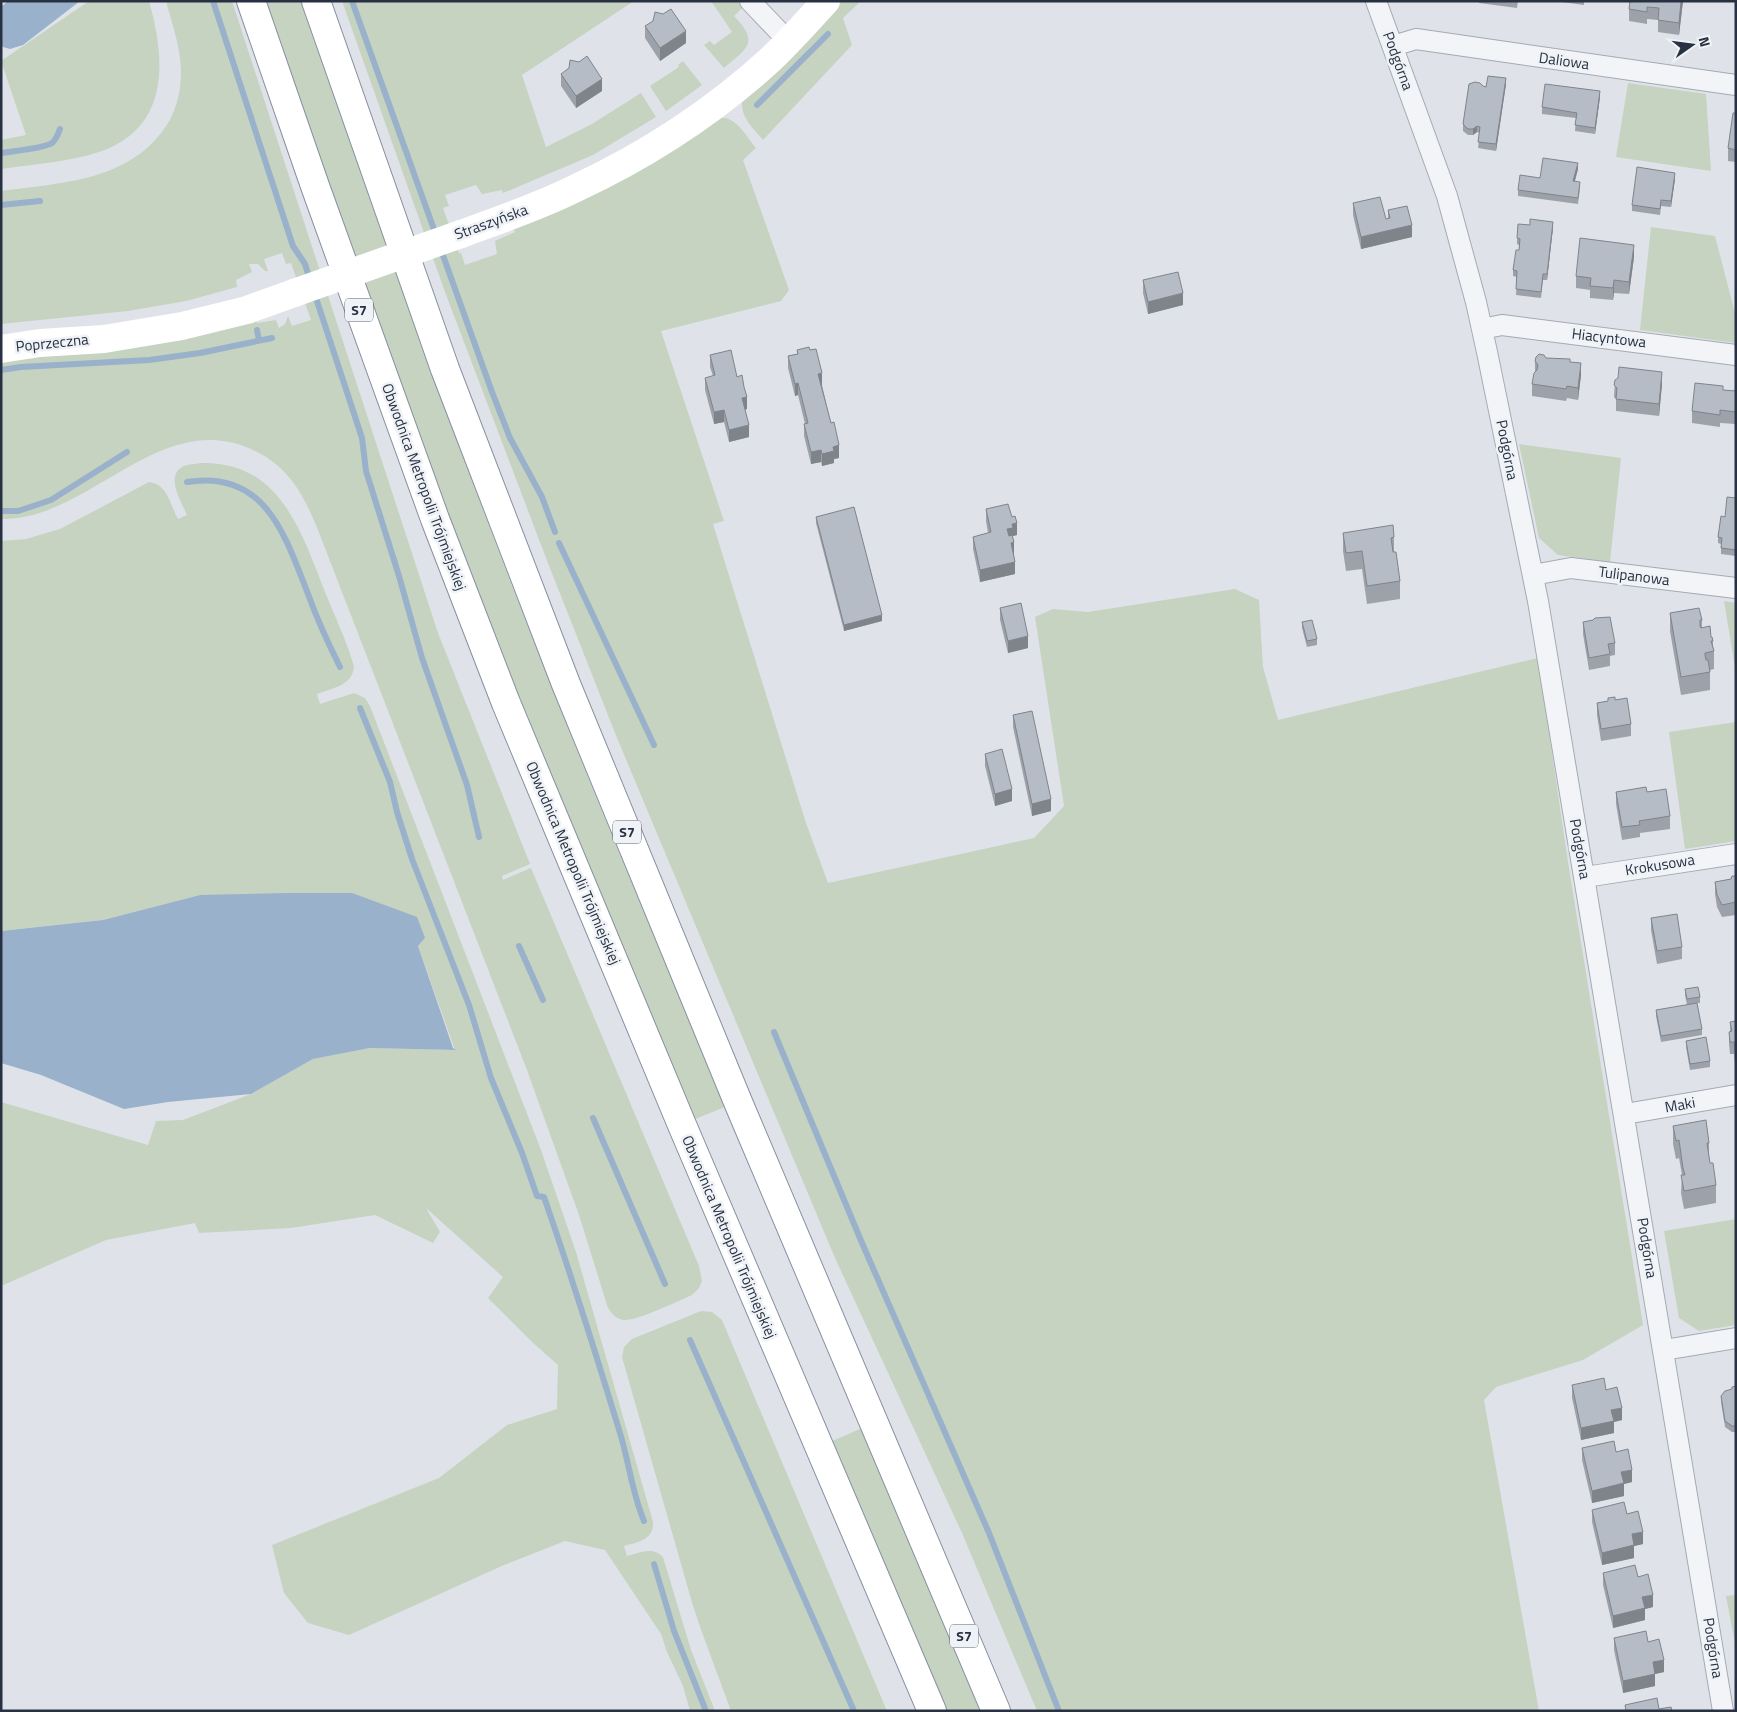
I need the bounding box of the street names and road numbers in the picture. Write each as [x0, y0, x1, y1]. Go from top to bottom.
street label: Podgórna [1377, 28, 1420, 94]
street label: Daliowa [1537, 46, 1591, 75]
street label: Straszyńska [451, 197, 531, 245]
road number: S7 [345, 298, 373, 322]
street label: Hiacyntowa [1571, 322, 1648, 354]
street label: Poprzeczna [14, 327, 90, 358]
street label: Obwodnica Metropolii Trójmiejskiej [376, 380, 473, 594]
street label: Podgórna [1490, 418, 1525, 483]
street label: Tulipanowa [1597, 560, 1671, 591]
street label: Obwodnica Metropolii Trójmiejskiej [520, 758, 627, 968]
street label: Podgórna [1564, 817, 1597, 881]
road number: S7 [613, 820, 641, 844]
street label: Krokusowa [1623, 848, 1697, 881]
street label: Maki [1663, 1091, 1697, 1118]
street label: Obwodnica Metropolii Trójmiejskiej [676, 1132, 783, 1342]
street label: Podgórna [1631, 1216, 1664, 1280]
street label: Podgórna [1697, 1616, 1730, 1680]
road number: S7 [950, 1624, 978, 1648]

